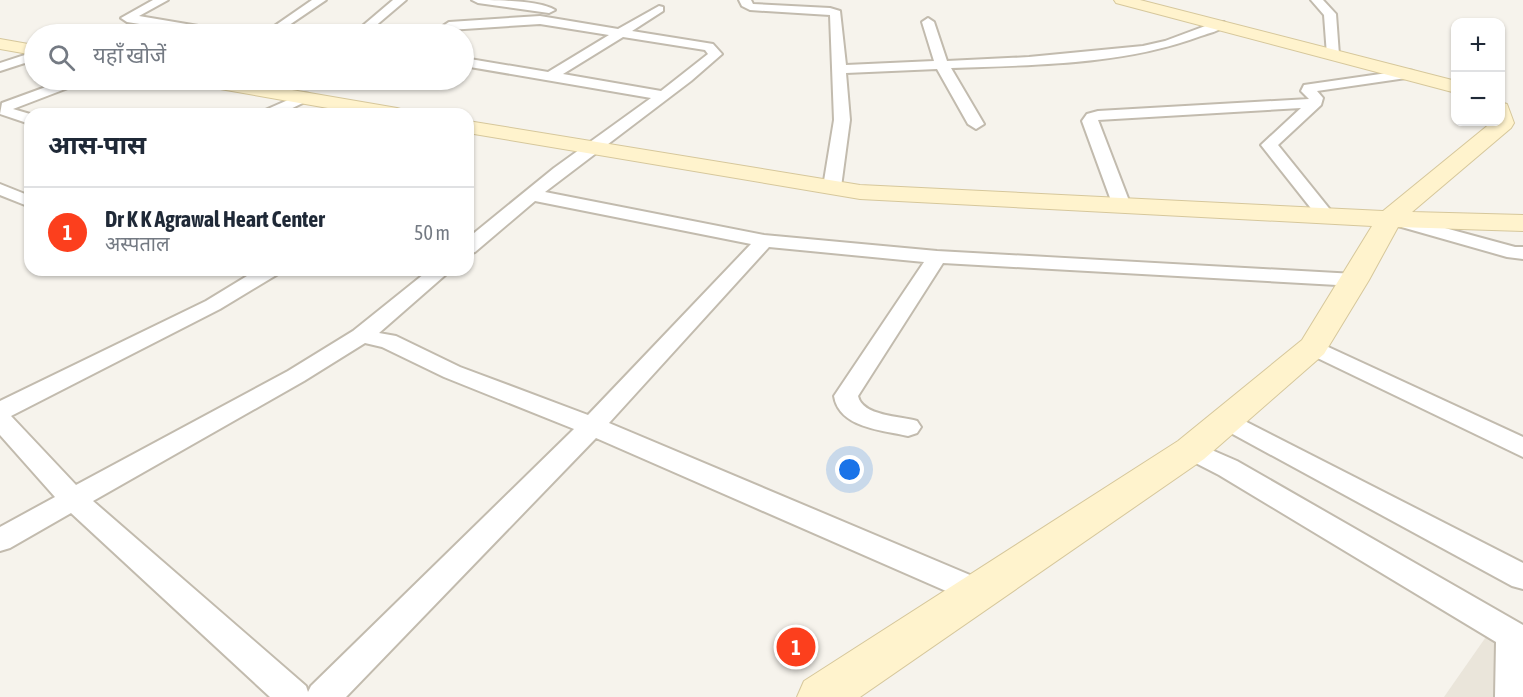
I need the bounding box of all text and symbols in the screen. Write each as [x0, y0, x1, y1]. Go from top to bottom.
map controls [1451, 18, 1505, 126]
button: + [1451, 18, 1505, 72]
search box [24, 24, 474, 90]
icon: search [45, 41, 78, 74]
text: यहाँ खोजें [93, 42, 166, 68]
button: − [1451, 72, 1505, 126]
text: आस-पास [48, 130, 146, 160]
text: Dr K K Agrawal Heart Center [105, 206, 325, 232]
text: 1 [63, 221, 72, 244]
text: 50 m [414, 221, 450, 244]
text: अस्पताल [105, 232, 170, 255]
your location [835, 455, 864, 484]
pin: 1 [776, 624, 816, 670]

